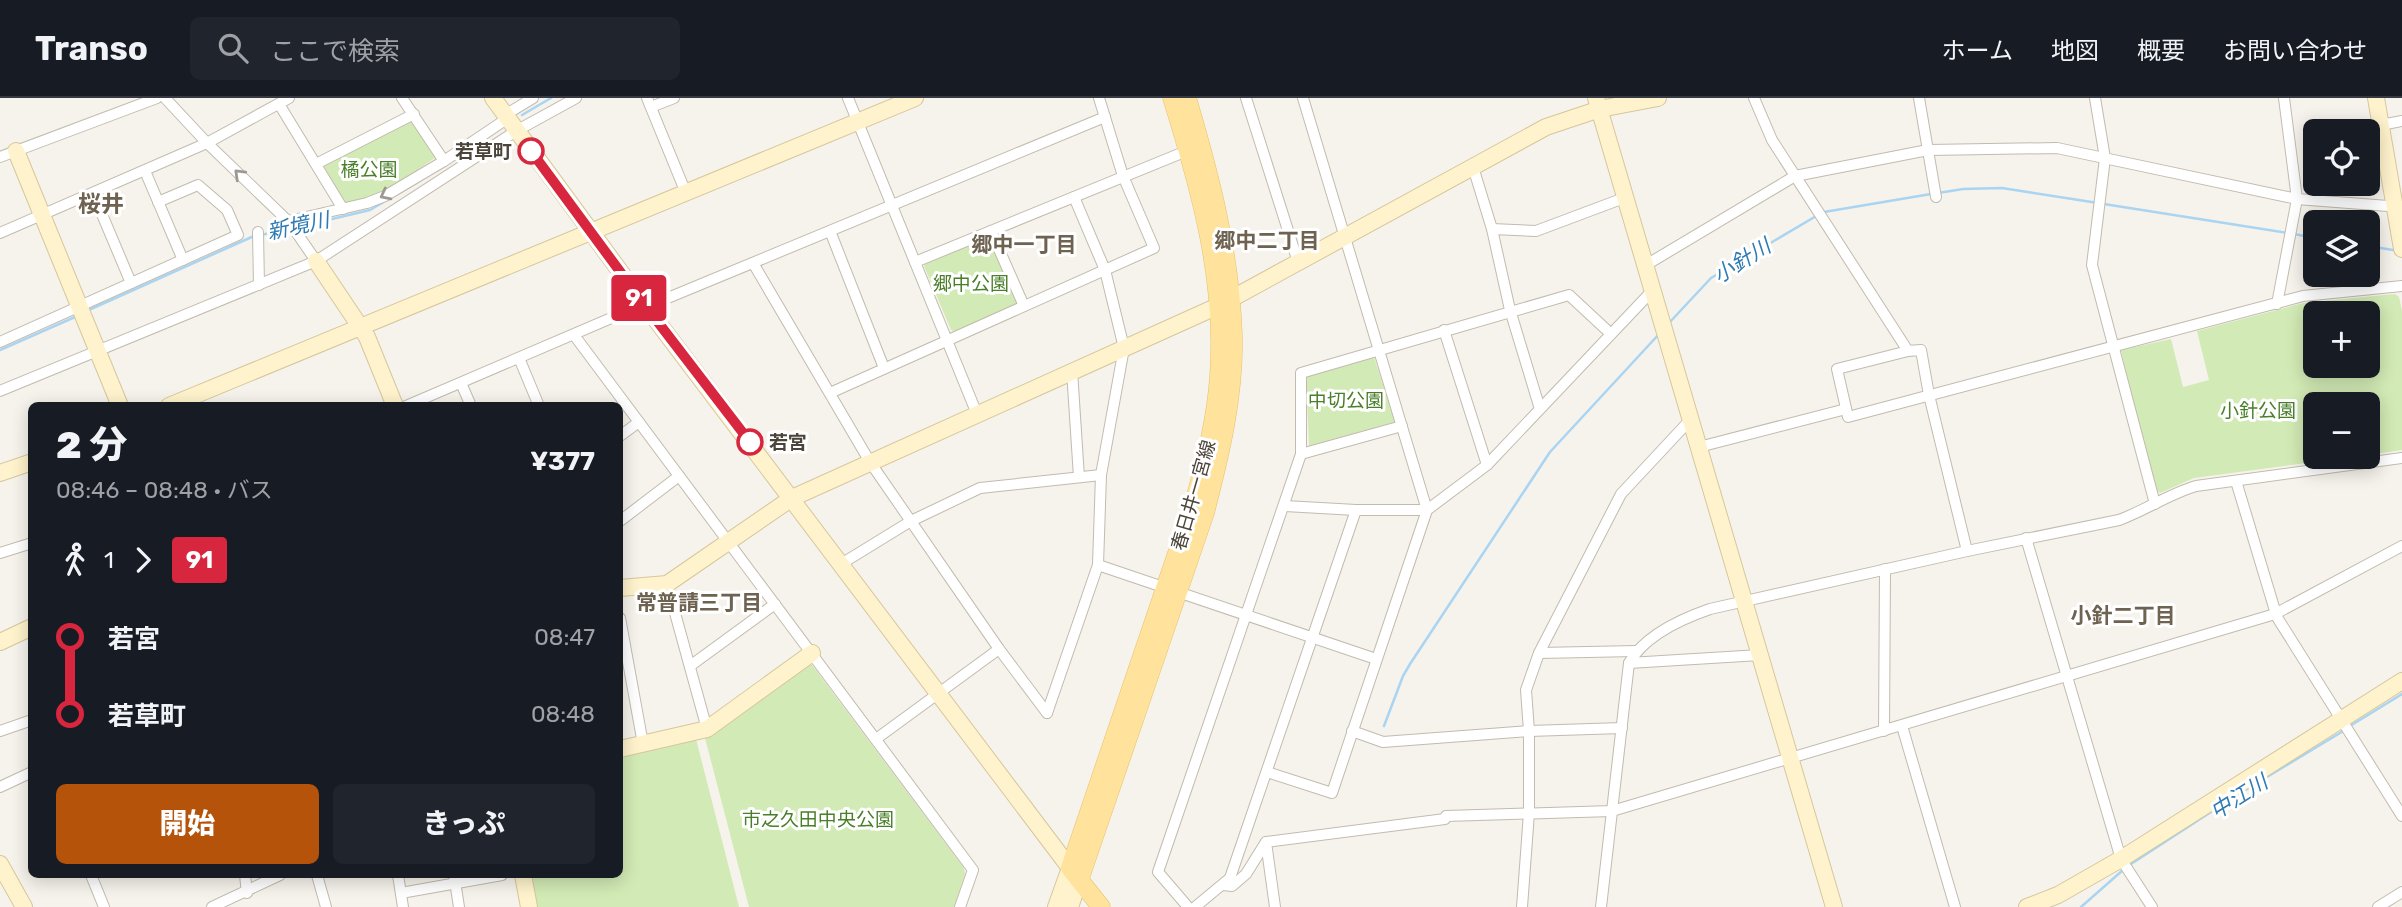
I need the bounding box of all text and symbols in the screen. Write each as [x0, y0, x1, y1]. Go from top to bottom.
search box [190, 17, 680, 80]
text: Transo [35, 29, 148, 68]
icon: search [214, 29, 252, 67]
text: ここで検索 [270, 36, 400, 67]
text: ホーム [1942, 37, 2013, 65]
text: 地図 [2051, 37, 2099, 65]
text: 概要 [2137, 37, 2185, 65]
text: お問い合わせ [2223, 37, 2367, 65]
map controls [2303, 119, 2380, 469]
button: locate [2303, 119, 2380, 196]
marker: 若草町 [518, 138, 544, 164]
place label: 若草町 [455, 140, 512, 163]
park label: 橘公園 [340, 158, 398, 181]
one-way arrow [235, 169, 248, 182]
one-way arrow [380, 186, 392, 200]
district label: 桜井 [78, 190, 124, 218]
water label: 新境川 [264, 206, 333, 244]
button: layers [2303, 210, 2380, 287]
district label: 郷中二丁目 [1215, 228, 1320, 253]
district label: 郷中一丁目 [972, 232, 1077, 257]
water label: 小針川 [1708, 232, 1777, 288]
park label: 郷中公園 [933, 272, 1009, 295]
line badge: 91 [608, 275, 670, 321]
text: 91 [625, 284, 653, 312]
button: + [2303, 301, 2380, 378]
park label: 中切公園 [1308, 389, 1384, 412]
button: − [2303, 392, 2380, 469]
park label: 小針公園 [2220, 399, 2296, 422]
text: 2 分 [56, 422, 127, 468]
marker: 若宮 [737, 429, 763, 455]
place label: 若宮 [769, 431, 807, 454]
street label: 春日井一宮線 [1167, 437, 1220, 553]
text: ¥377 [530, 446, 595, 477]
text: 08:46 – 08:48 · バス [56, 476, 273, 504]
icon: walk [56, 541, 94, 579]
icon: forward [124, 541, 162, 579]
text: 1 [104, 546, 114, 574]
text: 91 [186, 546, 213, 574]
district label: 常普請三丁目 [636, 590, 762, 615]
district label: 小針二丁目 [2071, 603, 2176, 628]
text: 08:47 [534, 623, 595, 651]
text: 若宮 [108, 624, 160, 655]
text: 08:48 [531, 700, 595, 728]
text: 若草町 [108, 701, 186, 732]
water label: 中江川 [2205, 768, 2274, 824]
button: 開始 [56, 784, 319, 864]
button: きっぷ [333, 784, 595, 864]
park label: 市之久田中央公園 [742, 808, 894, 831]

